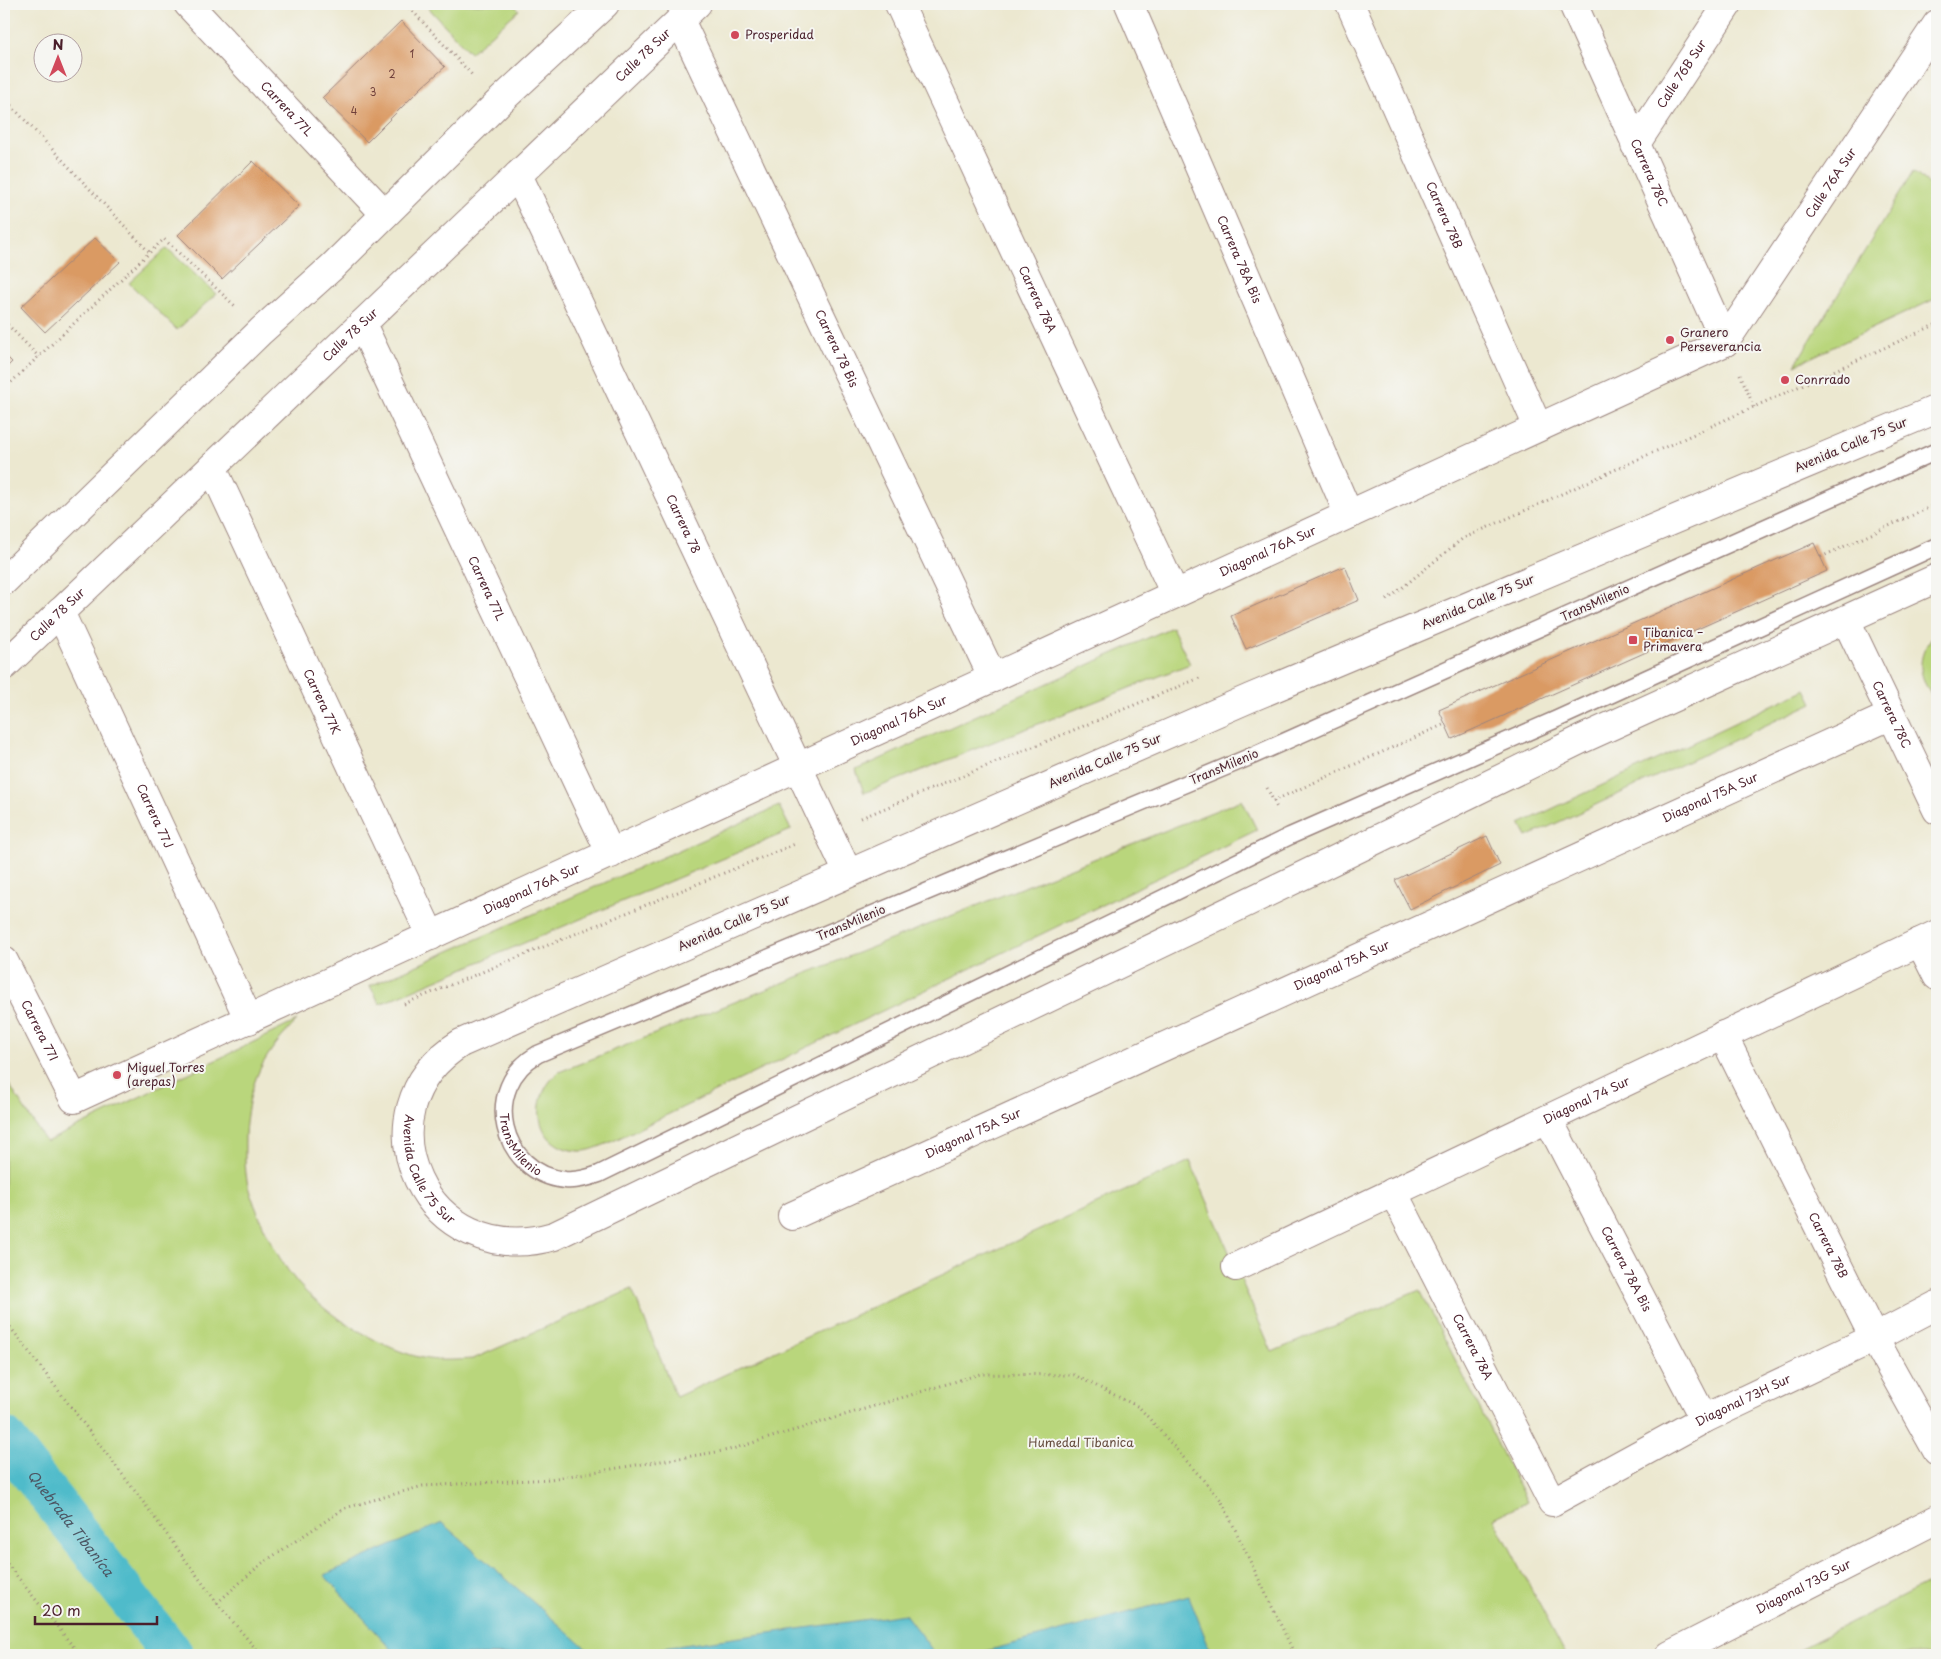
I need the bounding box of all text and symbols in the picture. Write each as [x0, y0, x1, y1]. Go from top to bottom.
street label: Calle 78 Sur [611, 23, 675, 86]
place label: Prosperidad [745, 25, 814, 43]
marker: Prosperidad [729, 29, 741, 41]
north arrow [32, 32, 82, 82]
text: N [52, 34, 64, 55]
street label: Calle 76B Sur [1652, 35, 1710, 111]
house number: 1 [410, 46, 414, 61]
house number: 2 [388, 66, 396, 81]
street label: Carrera 77L [257, 77, 318, 140]
house number: 3 [370, 84, 376, 99]
house number: 4 [351, 103, 358, 118]
street label: Carrera 78C [1627, 135, 1673, 209]
street label: Calle 76A Sur [1800, 143, 1860, 221]
street label: Carrera 78B [1422, 178, 1468, 251]
street label: Carrera 78A Bis [1213, 212, 1267, 306]
street label: Carrera 78A [1015, 262, 1062, 336]
street label: Calle 78 Sur [318, 303, 382, 365]
street label: Carrera 78 Bis [811, 306, 864, 391]
place label: Granero Perseverancia [1680, 323, 1762, 355]
marker: Granero Perseverancia [1664, 334, 1676, 346]
place label: Conrrado [1795, 370, 1851, 388]
marker: Conrrado [1779, 374, 1791, 386]
street label: Avenida Calle 75 Sur [1791, 412, 1910, 476]
street label: Carrera 78 [662, 491, 706, 556]
street label: Diagonal 76A Sur [1216, 521, 1319, 581]
street label: Carrera 77L [464, 552, 510, 623]
street label: Avenida Calle 75 Sur [1418, 569, 1537, 633]
street label: TransMilenio [1557, 579, 1632, 625]
street label: Calle 78 Sur [25, 583, 89, 645]
place label: Tibanica – Primavera [1643, 623, 1703, 655]
marker: Tibanica – Primavera [1627, 634, 1639, 646]
street label: Carrera 77K [299, 665, 346, 737]
street label: Carrera 78C [1868, 678, 1916, 751]
street label: Diagonal 76A Sur [847, 690, 950, 750]
street label: Avenida Calle 75 Sur [1045, 728, 1164, 792]
street label: TransMilenio [1186, 743, 1261, 789]
street label: Diagonal 75A Sur [1659, 767, 1761, 827]
street label: Carrera 77J [133, 780, 178, 851]
street label: Diagonal 76A Sur [480, 858, 583, 918]
street label: Avenida Calle 75 Sur [674, 889, 793, 955]
street label: TransMilenio [813, 899, 888, 945]
street label: Diagonal 75A Sur [1290, 935, 1393, 994]
street label: Carrera 77I [17, 996, 63, 1064]
place label: Miguel Torres (arepas) [127, 1058, 205, 1090]
marker: Miguel Torres (arepas) [111, 1069, 123, 1081]
street label: Diagonal 74 Sur [1539, 1071, 1633, 1128]
street label: Diagonal 75A Sur [922, 1103, 1024, 1162]
street label: TransMilenio [496, 1112, 546, 1180]
street label: Avenida Calle 75 Sur [400, 1113, 460, 1228]
street label: Carrera 78B [1805, 1209, 1853, 1281]
street label: Carrera 78A Bis [1597, 1223, 1657, 1315]
street label: Carrera 78A [1449, 1310, 1498, 1383]
street label: Diagonal 73H Sur [1692, 1369, 1794, 1430]
park label: Humedal Tibanica [1028, 1433, 1134, 1451]
water label: Quebrada Tibaníca [23, 1465, 120, 1582]
street label: Diagonal 73G Sur [1753, 1554, 1854, 1618]
scale bar [35, 1594, 158, 1626]
text: 20 m [42, 1598, 81, 1621]

